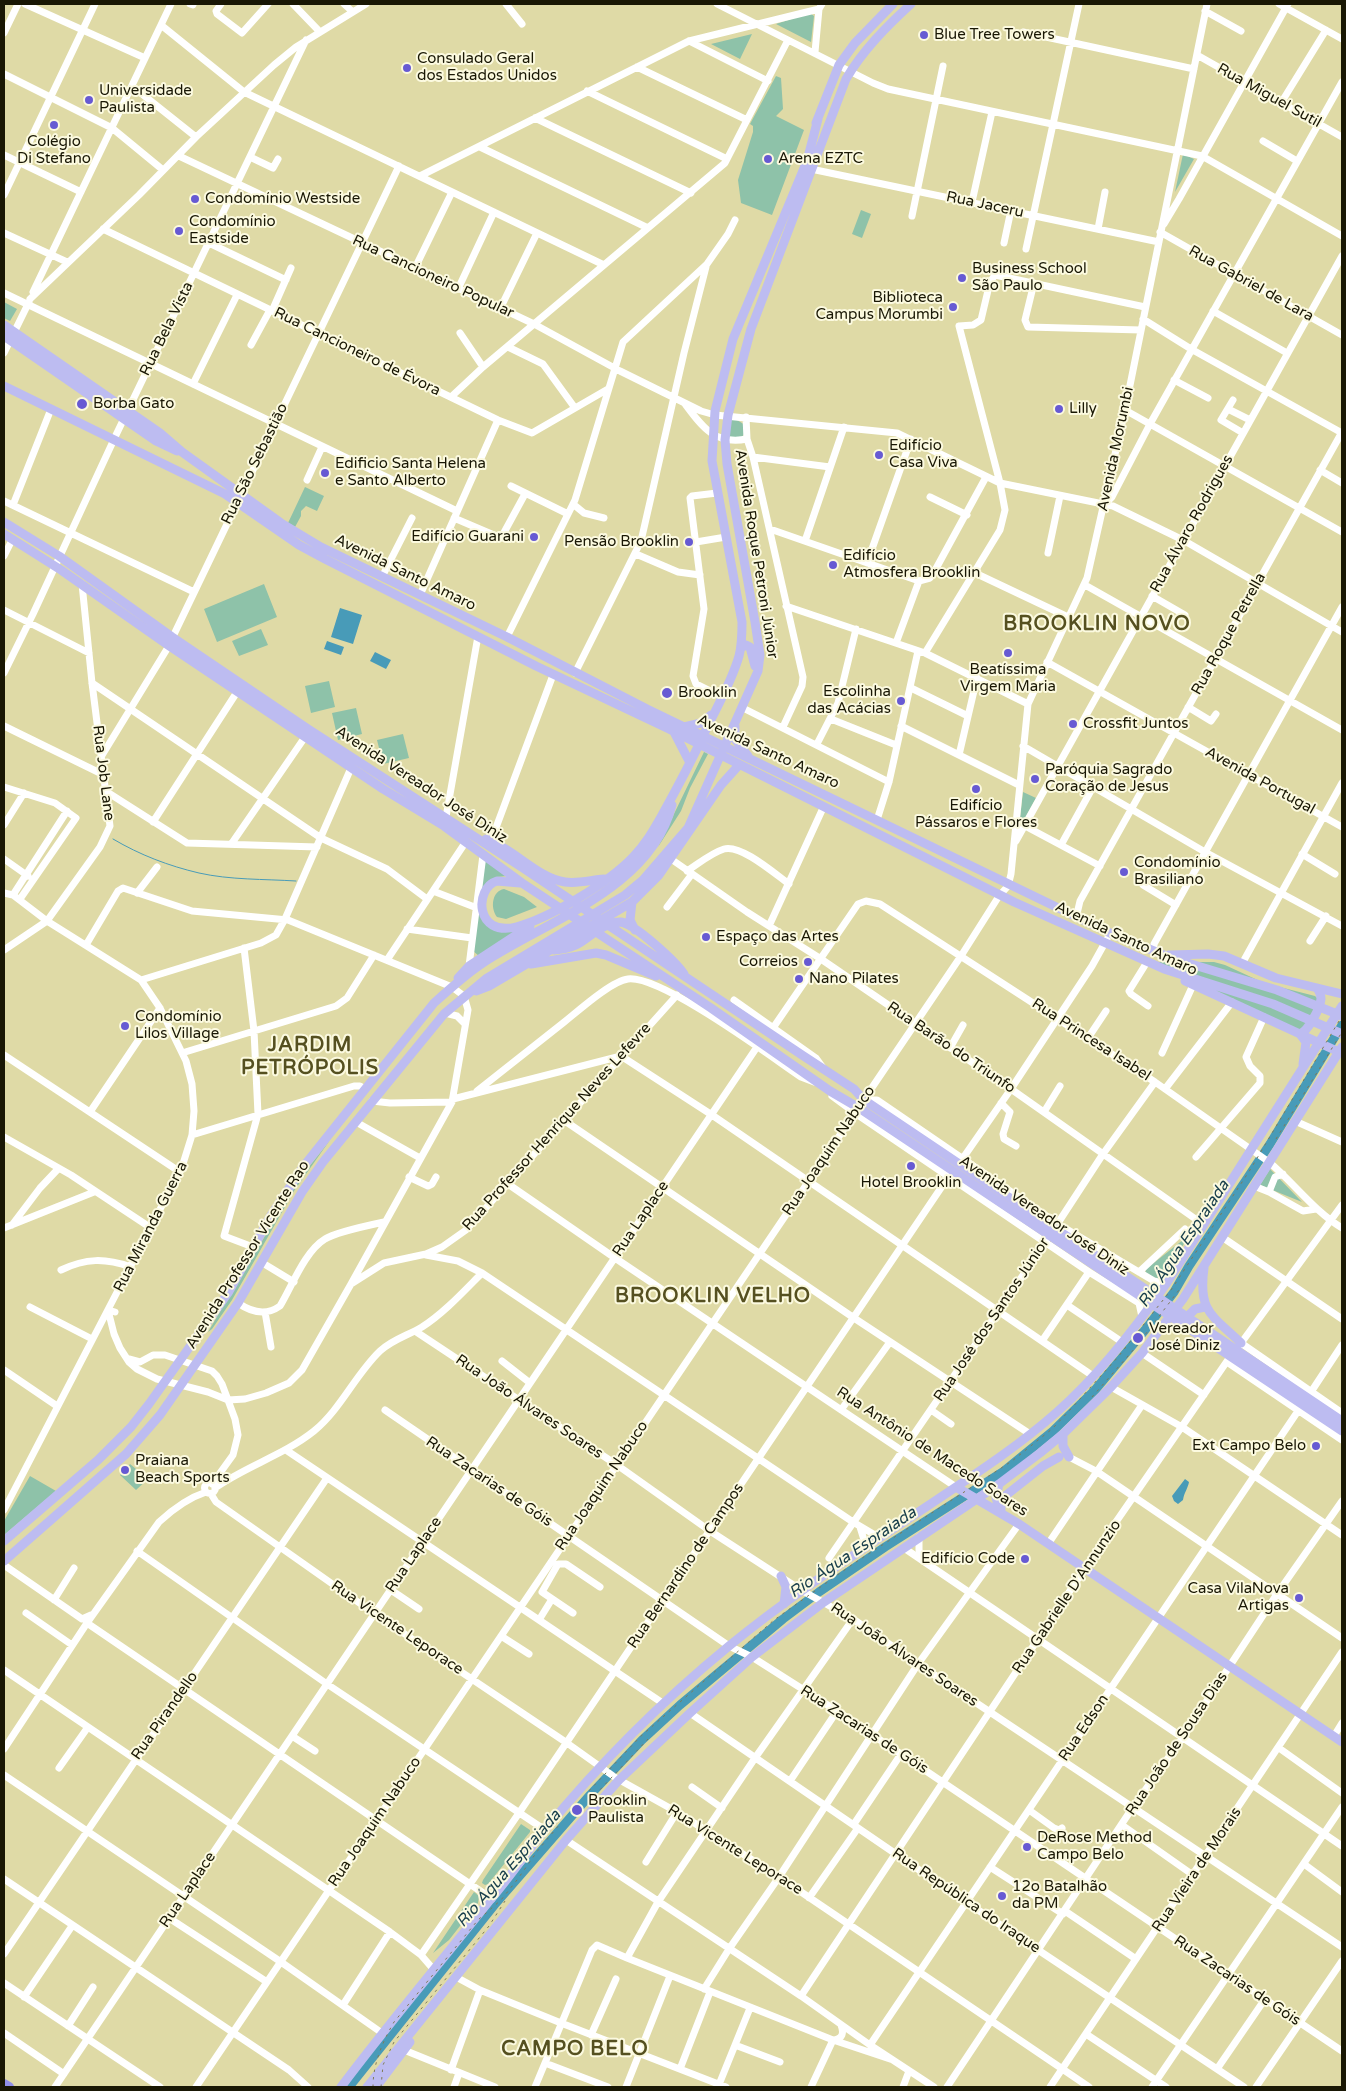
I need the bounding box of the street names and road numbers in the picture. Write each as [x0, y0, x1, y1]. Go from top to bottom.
street label: Rua Miguel Sutil [1214, 60, 1324, 132]
street label: Rua Jaceru [945, 188, 1025, 222]
street label: Rua Cancioneiro Popular [349, 232, 517, 322]
street label: Rua Gabriel de Lara [1185, 242, 1317, 326]
street label: Rua Bela Vista [136, 279, 198, 379]
street label: Rua Cancioneiro de Évora [271, 304, 443, 400]
street label: Avenida Morumbi [1094, 385, 1138, 513]
street label: Rua São Sebastião [218, 400, 292, 528]
street label: Avenida Roque Petroni Júnior [731, 448, 781, 660]
street label: Rua Álvaro Rodrigues [1147, 452, 1237, 596]
street label: Avenida Santo Amaro [331, 531, 479, 615]
street label: Rua Roque Petrella [1188, 570, 1270, 698]
street label: Avenida Santo Amaro [694, 711, 842, 793]
street label: Avenida Vereador José Diniz [332, 723, 510, 847]
street label: Rua Job Lane [88, 724, 118, 822]
street label: Avenida Portugal [1202, 743, 1318, 819]
street label: Avenida Santo Amaro [1052, 898, 1200, 980]
street label: Rua Princesa Isabel [1028, 995, 1154, 1085]
street label: Rua Barão do Triunfo [883, 998, 1019, 1098]
street label: Rua Professor Henrique Neves Lefevre [459, 1019, 655, 1235]
street label: Rua Joaquim Nabuco [779, 1083, 879, 1219]
street label: Avenida Vereador José Diniz [956, 1152, 1132, 1280]
street label: Avenida Professor Vicente Rao [182, 1157, 314, 1353]
street label: Rua Miranda Guerra [110, 1159, 192, 1295]
street label: Rua Laplace [609, 1178, 673, 1260]
street label: Rua José dos Santos Júnior [930, 1235, 1054, 1405]
street label: Rua João Álvares Soares [452, 1351, 606, 1463]
street label: Rua Antônio de Macedo Soares [833, 1383, 1031, 1521]
street label: Rua Joaquim Nabuco [552, 1418, 652, 1554]
street label: Rua Zacarias de Góis [422, 1433, 556, 1531]
street label: Rua Bernardino de Campos [624, 1480, 748, 1652]
street label: Rua Laplace [382, 1514, 446, 1596]
street label: Rua Gabrielle D'Annunzio [1009, 1517, 1125, 1677]
street label: Rua Vicente Leporace [327, 1577, 467, 1679]
street label: Rua João Álvares Soares [827, 1599, 981, 1711]
street label: Rua Pirandello [128, 1668, 202, 1764]
street label: Rua João de Sousa Dias [1122, 1669, 1232, 1819]
street label: Rua Zacarias de Góis [797, 1682, 931, 1778]
street label: Rua Edson [1055, 1691, 1113, 1765]
street label: Rua Joaquim Nabuco [325, 1754, 425, 1890]
street label: Rua Vicente Leporace [664, 1801, 806, 1899]
street label: Rua Vieira de Morais [1148, 1804, 1246, 1936]
street label: Rua República do Iraque [888, 1845, 1044, 1957]
street label: Rua Laplace [156, 1849, 220, 1931]
street label: Rua Zacarias de Góis [1170, 1932, 1304, 2030]

